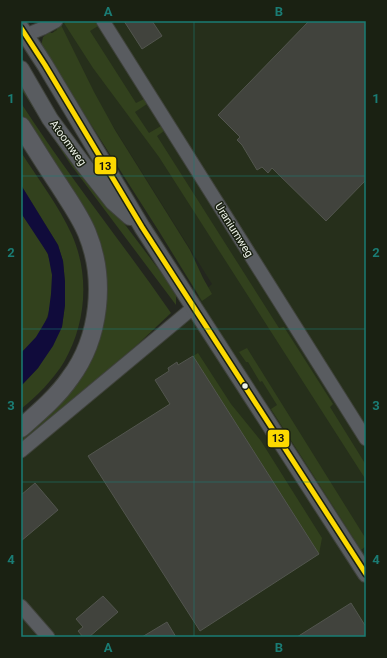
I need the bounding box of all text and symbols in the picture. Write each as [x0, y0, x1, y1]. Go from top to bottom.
text: A [104, 4, 113, 19]
text: B [275, 4, 283, 19]
text: 1 [7, 91, 15, 106]
text: 1 [372, 91, 380, 106]
street label: Atoomweg [47, 118, 89, 168]
line badge: 13 [94, 156, 117, 175]
text: 13 [99, 160, 111, 173]
street label: Uraniumweg [212, 201, 256, 259]
text: 2 [7, 245, 15, 260]
text: 2 [372, 245, 380, 260]
unlabelled marker [240, 381, 250, 391]
text: 3 [7, 398, 15, 413]
text: 3 [372, 398, 380, 413]
line badge: 13 [267, 429, 290, 448]
text: 13 [272, 432, 284, 445]
text: 4 [7, 552, 15, 567]
text: 4 [372, 552, 380, 567]
text: A [104, 640, 113, 655]
text: B [275, 640, 283, 655]

